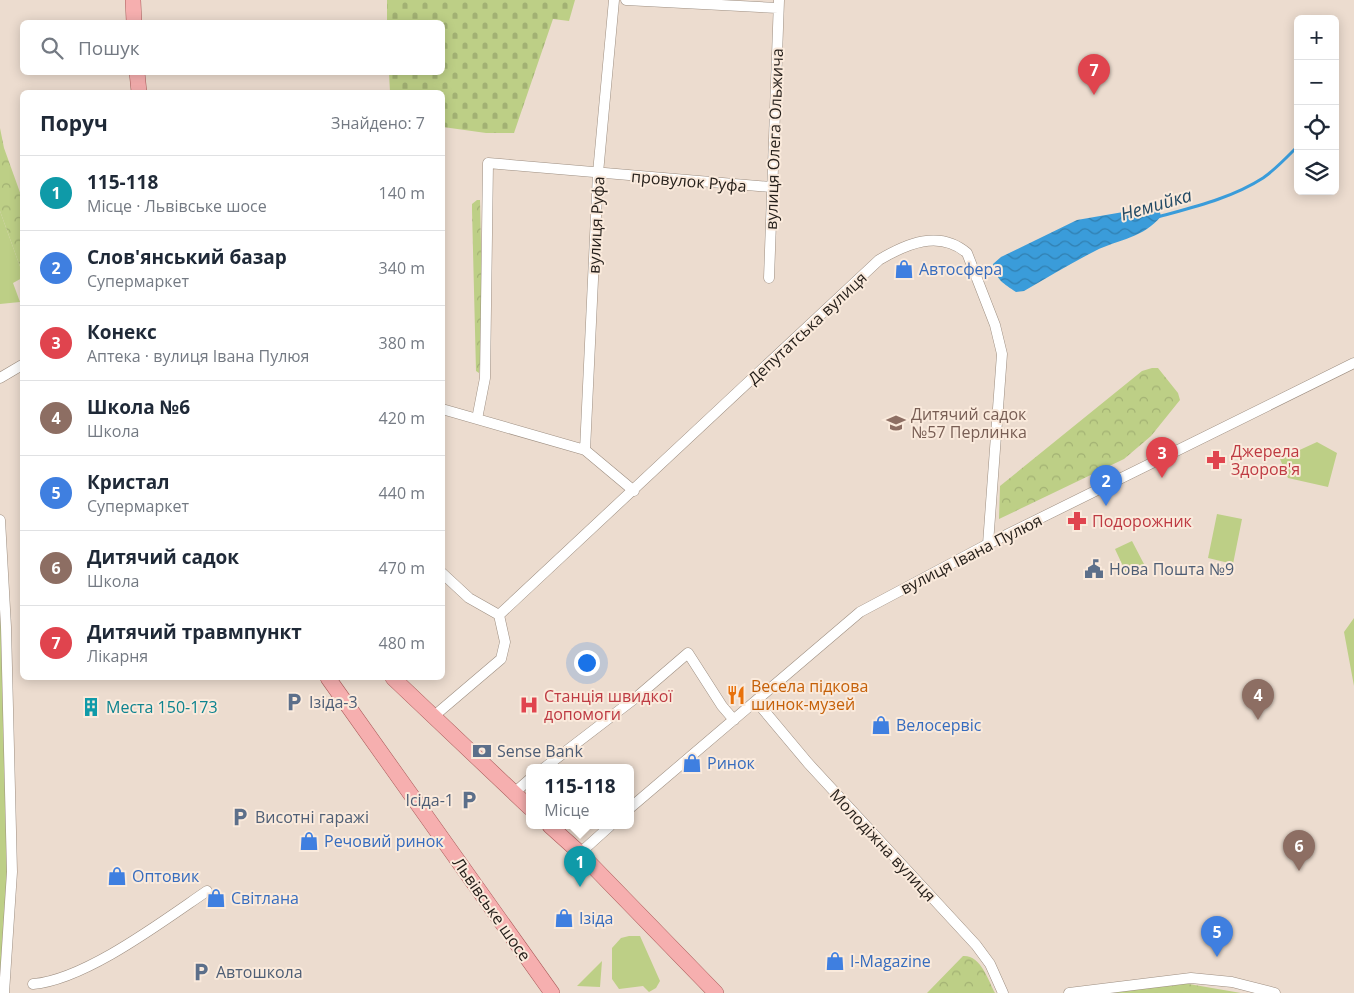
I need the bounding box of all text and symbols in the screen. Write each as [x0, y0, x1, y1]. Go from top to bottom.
map controls [1294, 15, 1339, 195]
button: + [1294, 15, 1339, 60]
search box [20, 20, 445, 75]
icon: search [38, 34, 66, 62]
text: Пошук [78, 35, 140, 61]
street label: вулиця Олега Ольжича [760, 48, 788, 230]
pin: 7 [1078, 54, 1110, 95]
button: − [1294, 60, 1339, 105]
button: locate [1294, 105, 1339, 150]
text: Поруч [40, 109, 108, 137]
text: Знайдено: 7 [331, 112, 425, 134]
button: layers [1294, 150, 1339, 195]
street label: провулок Руфа [630, 165, 748, 197]
text: 115-118 [87, 169, 158, 195]
street label: вулиця Руфа [582, 176, 610, 274]
text: 1 [51, 182, 61, 204]
text: 140 m [379, 182, 425, 204]
water label: Немийка [1117, 182, 1195, 226]
text: Місце · Львівське шосе [87, 195, 267, 217]
text: Слов'янський базар [87, 244, 287, 270]
text: 2 [51, 257, 61, 279]
text: 340 m [379, 257, 425, 279]
shop icon: Автосфера [893, 258, 915, 280]
place label: Автосфера [919, 258, 1002, 280]
street label: Депутатська вулиця [743, 267, 871, 389]
text: Супермаркет [87, 270, 189, 292]
text: Конекс [87, 319, 157, 345]
text: 3 [51, 332, 61, 354]
text: 380 m [379, 332, 425, 354]
text: Аптека · вулиця Івана Пулюя [87, 345, 309, 367]
text: Школа №6 [87, 394, 190, 420]
place label: Дитячий садок №57 Перлинка [911, 403, 1027, 443]
text: 4 [51, 407, 61, 429]
text: 420 m [379, 407, 425, 429]
school or university icon: Дитячий садок №57 Перлинка [885, 412, 907, 434]
text: Школа [87, 420, 139, 442]
pin: 3 [1146, 437, 1178, 478]
place label: Джерела Здоров'я [1231, 440, 1300, 480]
pharmacy icon: Джерела Здоров'я [1205, 449, 1227, 471]
pin: 2 [1090, 465, 1122, 506]
text: Кристал [87, 469, 170, 495]
text: 5 [51, 482, 61, 504]
text: 440 m [379, 482, 425, 504]
text: Супермаркет [87, 495, 189, 517]
street label: вулиця Івана Пулюя [896, 509, 1046, 599]
pharmacy icon: Подорожник [1066, 510, 1088, 532]
place label: Подорожник [1092, 510, 1193, 532]
text: Дитячий садок [87, 544, 239, 570]
text: 6 [51, 557, 61, 579]
text: 470 m [379, 557, 425, 579]
public building icon: Нова Пошта №9 [1083, 558, 1105, 580]
place label: Нова Пошта №9 [1109, 558, 1234, 580]
text: Школа [87, 570, 139, 592]
text: Дитячий травмпункт [87, 619, 302, 645]
text: 7 [51, 632, 61, 654]
text: 480 m [379, 632, 425, 654]
text: Лікарня [87, 645, 148, 667]
your location [574, 650, 600, 676]
place label: Весела підкова шинок-музей [751, 675, 868, 715]
pin: 4 [1242, 679, 1274, 720]
restaurant icon: Весела підкова шинок-музей [725, 684, 747, 706]
place label: Станція швидкої допомоги [544, 685, 673, 725]
parking icon: Ізіда-3 [283, 691, 305, 713]
place label: Ізіда-3 [309, 691, 358, 713]
hospital icon: Станція швидкої допомоги [518, 694, 540, 716]
building icon: Места 150-173 [80, 696, 102, 718]
place label: Места 150-173 [106, 696, 218, 718]
shop icon: Велосервіс [870, 714, 892, 736]
place label: Велосервіс [896, 714, 982, 736]
bank icon: Sense Bank [471, 740, 493, 762]
place label: Sense Bank [497, 740, 583, 762]
shop icon: Ринок [681, 752, 703, 774]
place label: Ринок [707, 752, 756, 774]
popup [526, 764, 634, 829]
text: 115-118 [544, 773, 616, 799]
street label: Молодіжна вулиця [825, 784, 941, 906]
place label: Ісіда-1 [405, 789, 454, 811]
parking icon: Ісіда-1 [458, 789, 480, 811]
text: Місце [544, 799, 589, 821]
parking icon: Висотні гаражі [229, 806, 251, 828]
place label: Висотні гаражі [255, 806, 369, 828]
shop icon: Речовий ринок [298, 830, 320, 852]
place label: Речовий ринок [324, 830, 444, 852]
pin: 6 [1283, 830, 1315, 871]
pin: 1 [564, 846, 596, 887]
street label: Львівське шосе [448, 853, 536, 965]
shop icon: Оптовик [106, 865, 128, 887]
place label: Оптовик [132, 865, 200, 887]
shop icon: Світлана [205, 887, 227, 909]
place label: Світлана [231, 887, 299, 909]
shop icon: Ізіда [553, 907, 575, 929]
place label: Ізіда [579, 907, 613, 929]
pin: 5 [1201, 916, 1233, 957]
shop icon: I-Magazine [824, 950, 846, 972]
place label: I-Magazine [850, 950, 931, 972]
parking icon: Автошкола [190, 961, 212, 983]
place label: Автошкола [216, 961, 303, 983]

